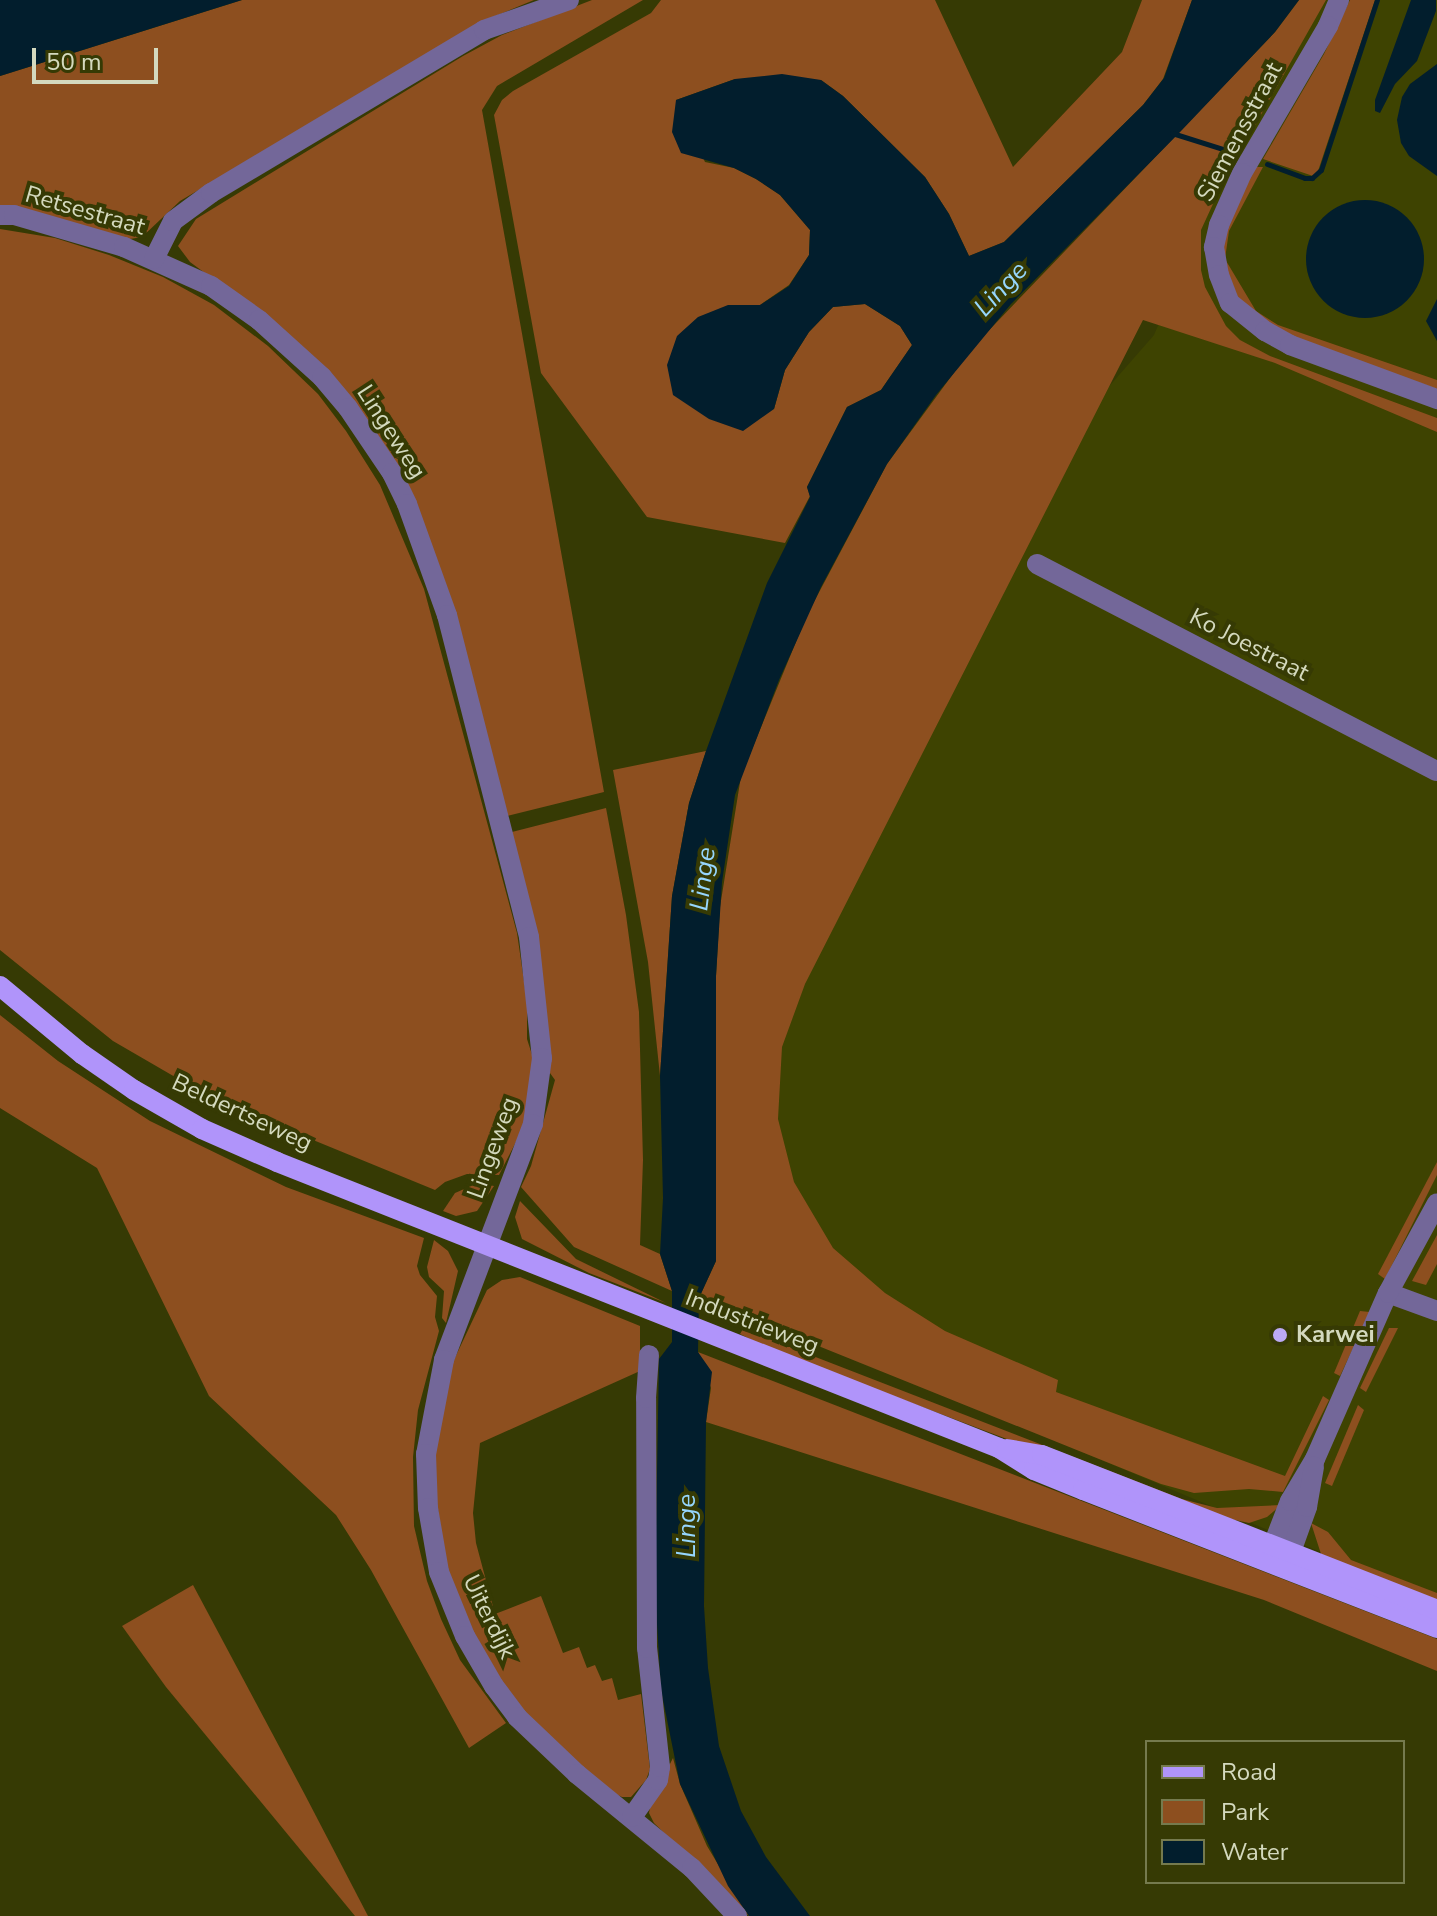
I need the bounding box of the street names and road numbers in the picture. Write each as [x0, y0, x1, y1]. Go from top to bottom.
street label: Siemensstraat [1191, 57, 1289, 207]
street label: Retsestraat [22, 180, 148, 242]
street label: Lingeweg [350, 380, 432, 484]
street label: Ko Joestraat [1184, 603, 1314, 687]
street label: Beldertseweg [167, 1068, 317, 1158]
street label: Lingeweg [461, 1093, 525, 1203]
street label: Industrieweg [681, 1283, 823, 1361]
street label: Uiterdijk [456, 1570, 522, 1664]

